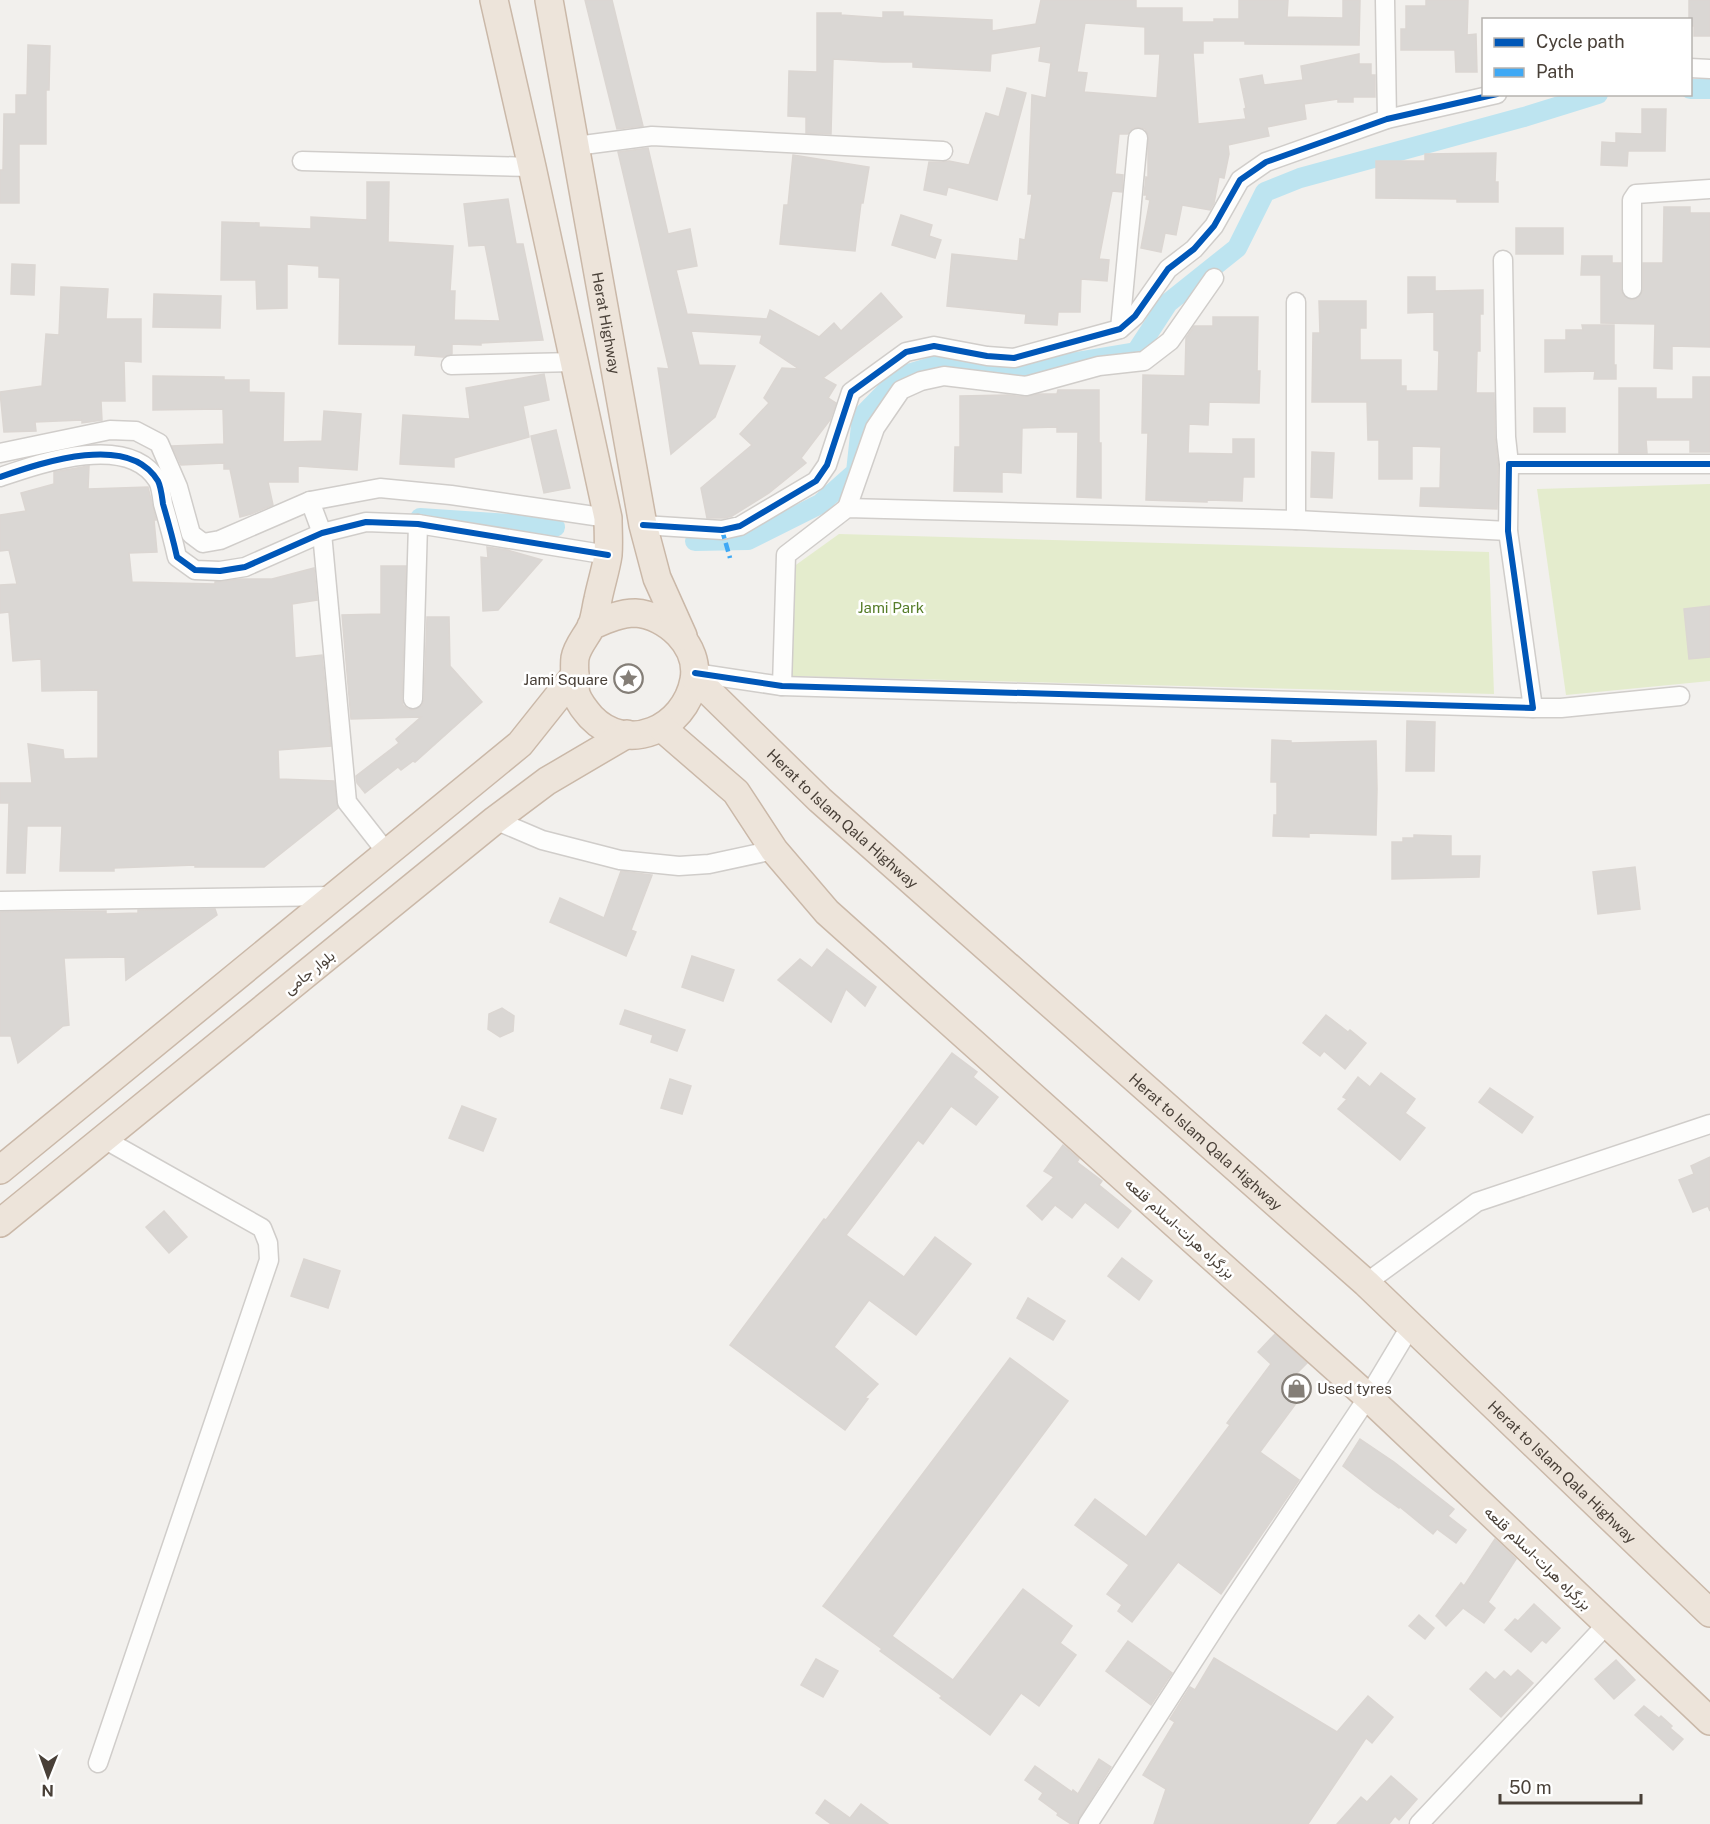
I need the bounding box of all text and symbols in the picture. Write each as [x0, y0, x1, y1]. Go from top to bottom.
legend [1482, 18, 1692, 96]
text: Cycle path [1536, 31, 1625, 52]
text: Path [1536, 61, 1574, 82]
street label: Herat Highway [589, 270, 624, 375]
park label: Jami Park [858, 599, 924, 616]
place icon: Jami Square [613, 663, 645, 695]
place label: Jami Square [523, 671, 608, 688]
street label: Herat to Islam Qala Highway [764, 745, 922, 891]
street label: بلوار جامی [280, 946, 339, 999]
street label: Herat to Islam Qala Highway [1126, 1069, 1286, 1213]
street label: بزرگراه هرات-اسلام قلعه [1120, 1174, 1238, 1283]
shop icon: Used tyres [1280, 1372, 1312, 1404]
place label: Used tyres [1317, 1380, 1392, 1397]
street label: Herat to Islam Qala Highway [1485, 1397, 1640, 1546]
street label: بزرگراه هرات-اسلام قلعه [1480, 1503, 1595, 1615]
north arrow [18, 1746, 78, 1806]
scale bar [1500, 1767, 1641, 1805]
text: 50 m [1509, 1777, 1552, 1798]
text: N [41, 1781, 54, 1800]

